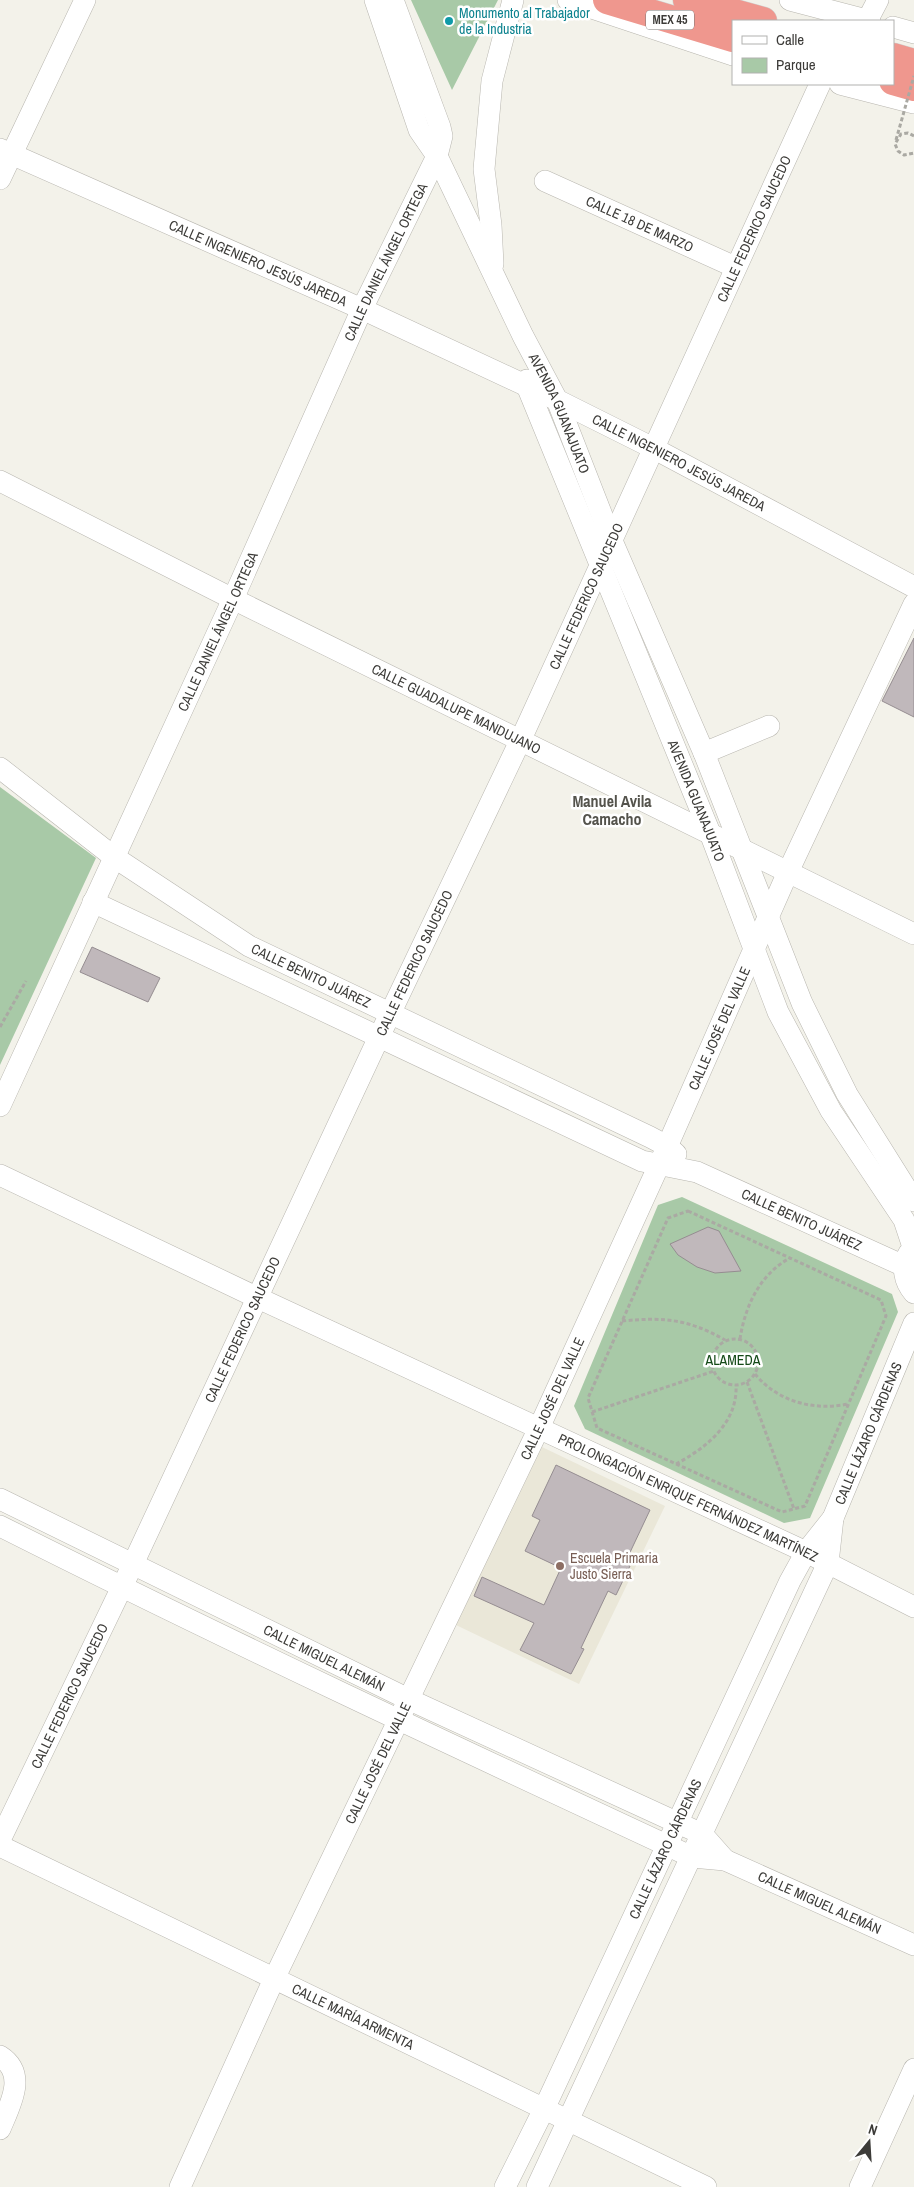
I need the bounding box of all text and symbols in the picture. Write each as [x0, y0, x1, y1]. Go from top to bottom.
place label: Monumento al Trabajador de la Industria [459, 4, 590, 38]
road number: MEX 45 [646, 10, 694, 30]
marker: Monumento al Trabajador de la Industria [443, 15, 455, 27]
legend [732, 20, 894, 85]
text: Calle [776, 29, 804, 50]
text: Parque [776, 54, 816, 75]
street label: CALLE FEDERICO SAUCEDO [713, 153, 795, 305]
street label: CALLE DANIEL ÁNGEL ORTEGA [340, 180, 432, 344]
street label: CALLE 18 DE MARZO [583, 192, 696, 256]
street label: CALLE INGENIERO JESÚS JAREDA [166, 216, 350, 310]
street label: AVENIDA GUANAJUATO [524, 349, 594, 476]
street label: CALLE INGENIERO JESÚS JAREDA [589, 410, 769, 515]
street label: CALLE FEDERICO SAUCEDO [545, 520, 627, 672]
street label: CALLE DANIEL ÁNGEL ORTEGA [174, 549, 262, 714]
street label: CALLE GUADALUPE MANDUJANO [369, 660, 544, 758]
street label: AVENIDA GUANAJUATO [663, 736, 729, 864]
district label: Manuel Avila Camacho [572, 790, 652, 830]
street label: CALLE FEDERICO SAUCEDO [372, 887, 457, 1039]
street label: CALLE BENITO JUÁREZ [248, 939, 374, 1012]
street label: CALLE JOSÉ DEL VALLE [684, 964, 754, 1093]
street label: CALLE BENITO JUÁREZ [739, 1184, 865, 1255]
street label: CALLE FEDERICO SAUCEDO [201, 1254, 284, 1406]
street label: CALLE JOSÉ DEL VALLE [516, 1334, 588, 1463]
park label: ALAMEDA [705, 1351, 761, 1369]
street label: CALLE LÁZARO CÁRDENAS [831, 1359, 906, 1507]
street label: PROLONGACIÓN ENRIQUE FERNÁNDEZ MARTÍNEZ [555, 1429, 821, 1566]
place label: Escuela Primaria Justo Sierra [570, 1549, 659, 1583]
marker: Escuela Primaria Justo Sierra [554, 1560, 566, 1572]
street label: CALLE FEDERICO SAUCEDO [27, 1620, 112, 1771]
street label: CALLE MIGUEL ALEMÁN [260, 1621, 388, 1695]
street label: CALLE JOSÉ DEL VALLE [341, 1699, 415, 1827]
street label: CALLE LÁZARO CÁRDENAS [625, 1776, 706, 1922]
street label: CALLE MIGUEL ALEMÁN [755, 1867, 884, 1938]
street label: CALLE MARÍA ARMENTA [289, 1979, 417, 2054]
north arrow [844, 2117, 894, 2167]
text: N [866, 2120, 880, 2139]

